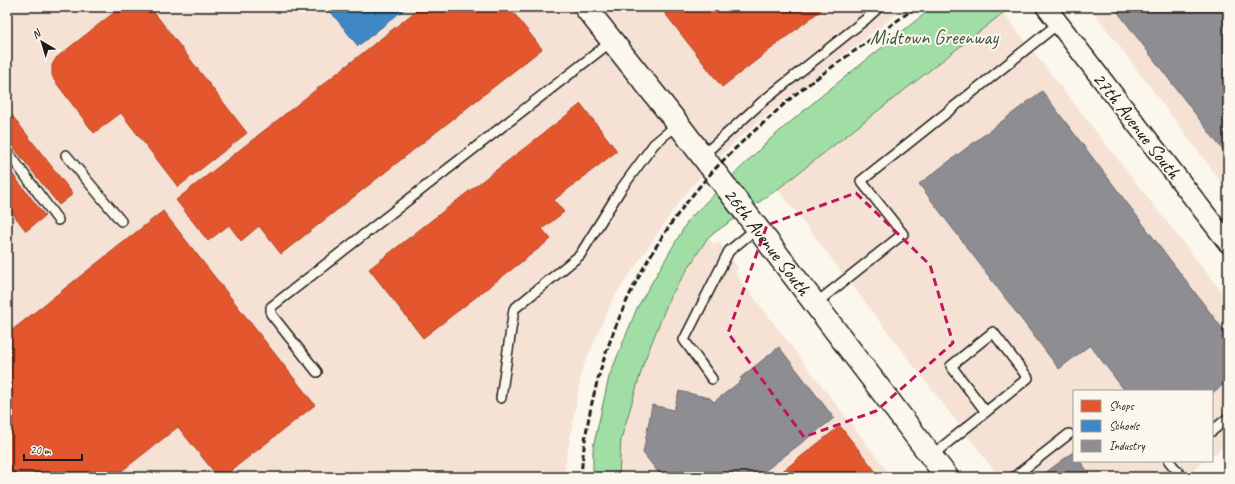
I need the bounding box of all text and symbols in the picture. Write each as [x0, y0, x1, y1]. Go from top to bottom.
north arrow [22, 22, 62, 62]
text: N [29, 25, 45, 42]
park label: Midtown Greenway [870, 25, 999, 50]
street label: 27th Avenue South [1087, 67, 1187, 185]
street label: 26th Avenue South [718, 183, 817, 301]
legend [1073, 390, 1213, 462]
text: Shops [1109, 398, 1134, 414]
text: Schools [1109, 418, 1141, 434]
scale bar [24, 436, 82, 462]
text: Industry [1109, 438, 1146, 454]
text: 20 m [30, 442, 52, 458]

